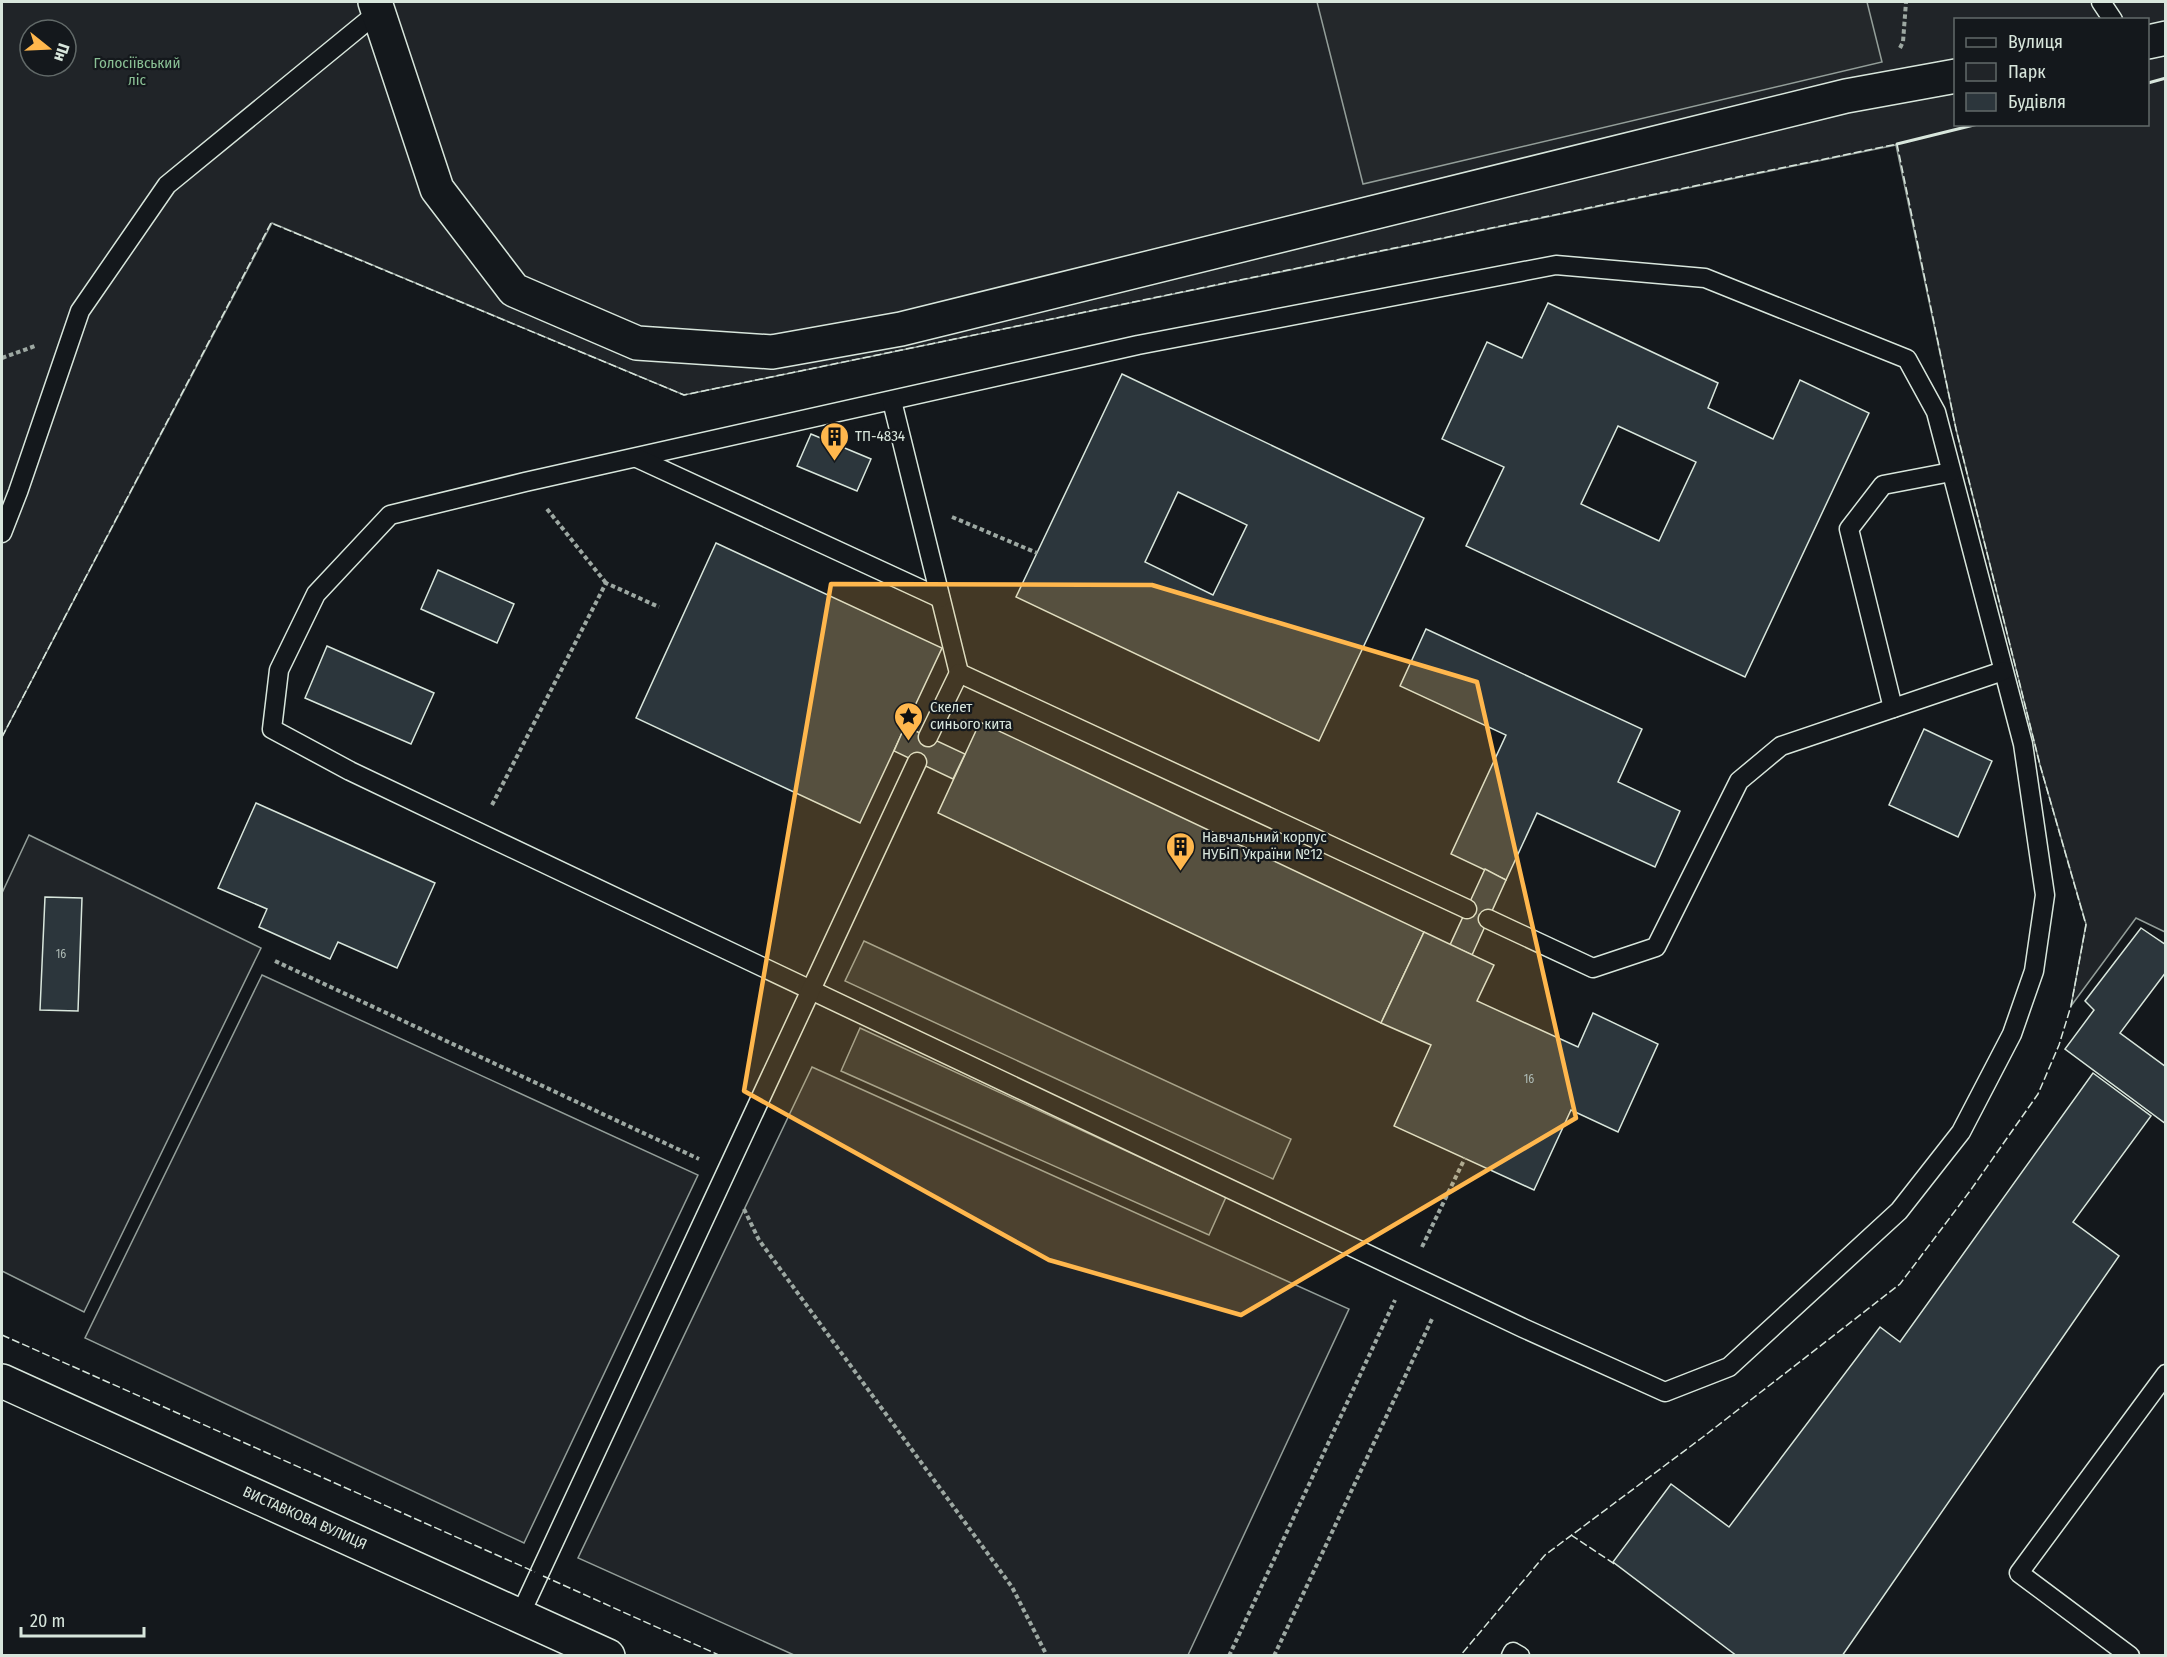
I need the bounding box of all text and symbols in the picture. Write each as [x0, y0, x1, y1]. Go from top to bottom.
north arrow [18, 18, 78, 78]
legend [1954, 18, 2149, 126]
text: Вулиця [2008, 31, 2063, 53]
text: Пн [50, 41, 74, 64]
park label: Голосіївський ліс [94, 54, 180, 89]
text: Парк [2008, 61, 2046, 83]
text: Будівля [2008, 91, 2066, 113]
building icon: ТП-4834 [818, 420, 850, 462]
place label: ТП-4834 [855, 427, 905, 445]
place label: Скелет синього кита [930, 698, 1012, 733]
place icon: Скелет синього кита [893, 700, 925, 742]
place label: Навчальний корпус НУБіП України №12 [1202, 828, 1327, 863]
building icon: Навчальний корпус НУБіП України №12 [1165, 830, 1197, 872]
house number: 16 [56, 947, 66, 961]
house number: 16 [1524, 1072, 1534, 1086]
street label: ВИСТАВКОВА ВУЛИЦЯ [240, 1483, 370, 1553]
scale bar [21, 1600, 144, 1638]
text: 20 m [30, 1610, 65, 1632]

